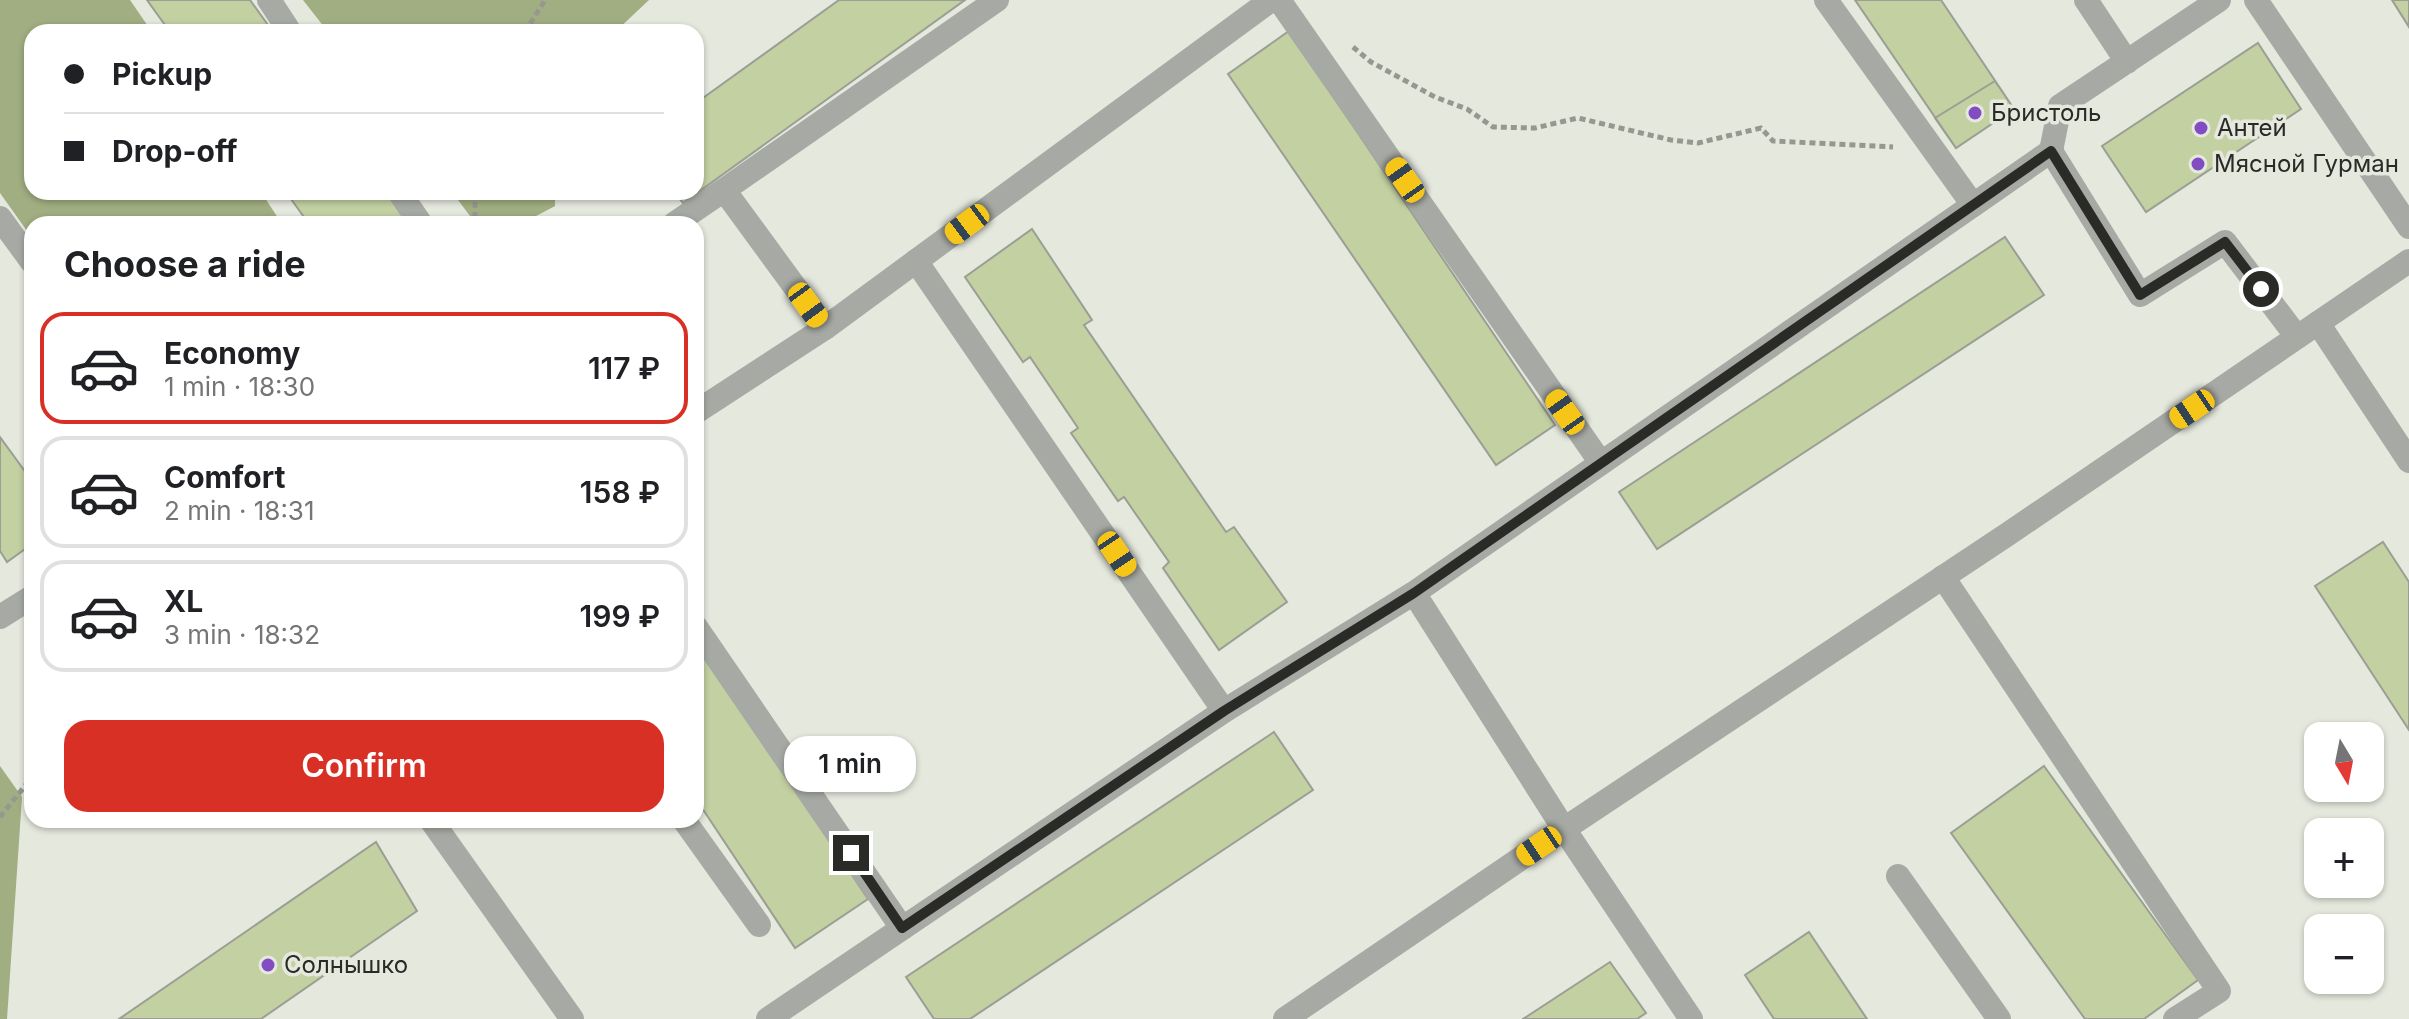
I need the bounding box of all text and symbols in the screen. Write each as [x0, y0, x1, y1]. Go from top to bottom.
text: Pickup [112, 56, 212, 92]
place label: Бристоль [1991, 98, 2101, 127]
marker: Бристоль [1966, 104, 1984, 122]
place label: Антей [2217, 113, 2287, 142]
marker: Антей [2192, 119, 2210, 137]
text: Drop-off [112, 133, 238, 169]
place label: Мясной Гурман [2214, 149, 2399, 178]
car [1381, 153, 1429, 207]
marker: Мясной Гурман [2189, 155, 2207, 173]
car [941, 200, 993, 248]
text: Choose a ride [64, 242, 306, 286]
route start [2243, 271, 2279, 307]
car [784, 279, 832, 331]
icon: car [68, 332, 140, 404]
text: Economy [164, 335, 300, 371]
text: 117 ₽ [588, 350, 660, 386]
text: 1 min · 18:30 [164, 371, 315, 402]
car [1541, 385, 1589, 439]
car [2165, 386, 2219, 432]
icon: car [68, 456, 140, 528]
text: Comfort [164, 459, 285, 495]
text: 158 ₽ [580, 474, 660, 510]
text: 2 min · 18:31 [164, 495, 315, 526]
car [1094, 527, 1140, 581]
icon: car [68, 580, 140, 652]
text: XL [164, 583, 203, 619]
text: 199 ₽ [580, 598, 660, 634]
text: 3 min · 18:32 [164, 619, 320, 650]
button: Confirm [64, 720, 664, 812]
north arrow [2304, 722, 2384, 802]
map controls [2304, 722, 2384, 994]
callout: 1 min [785, 737, 917, 793]
text: 1 min [818, 748, 882, 779]
button: + [2304, 818, 2384, 898]
car [1512, 823, 1566, 869]
route end [833, 835, 869, 871]
button: − [2304, 914, 2384, 994]
place label: Солнышко [284, 950, 408, 979]
marker: Солнышко [259, 956, 277, 974]

